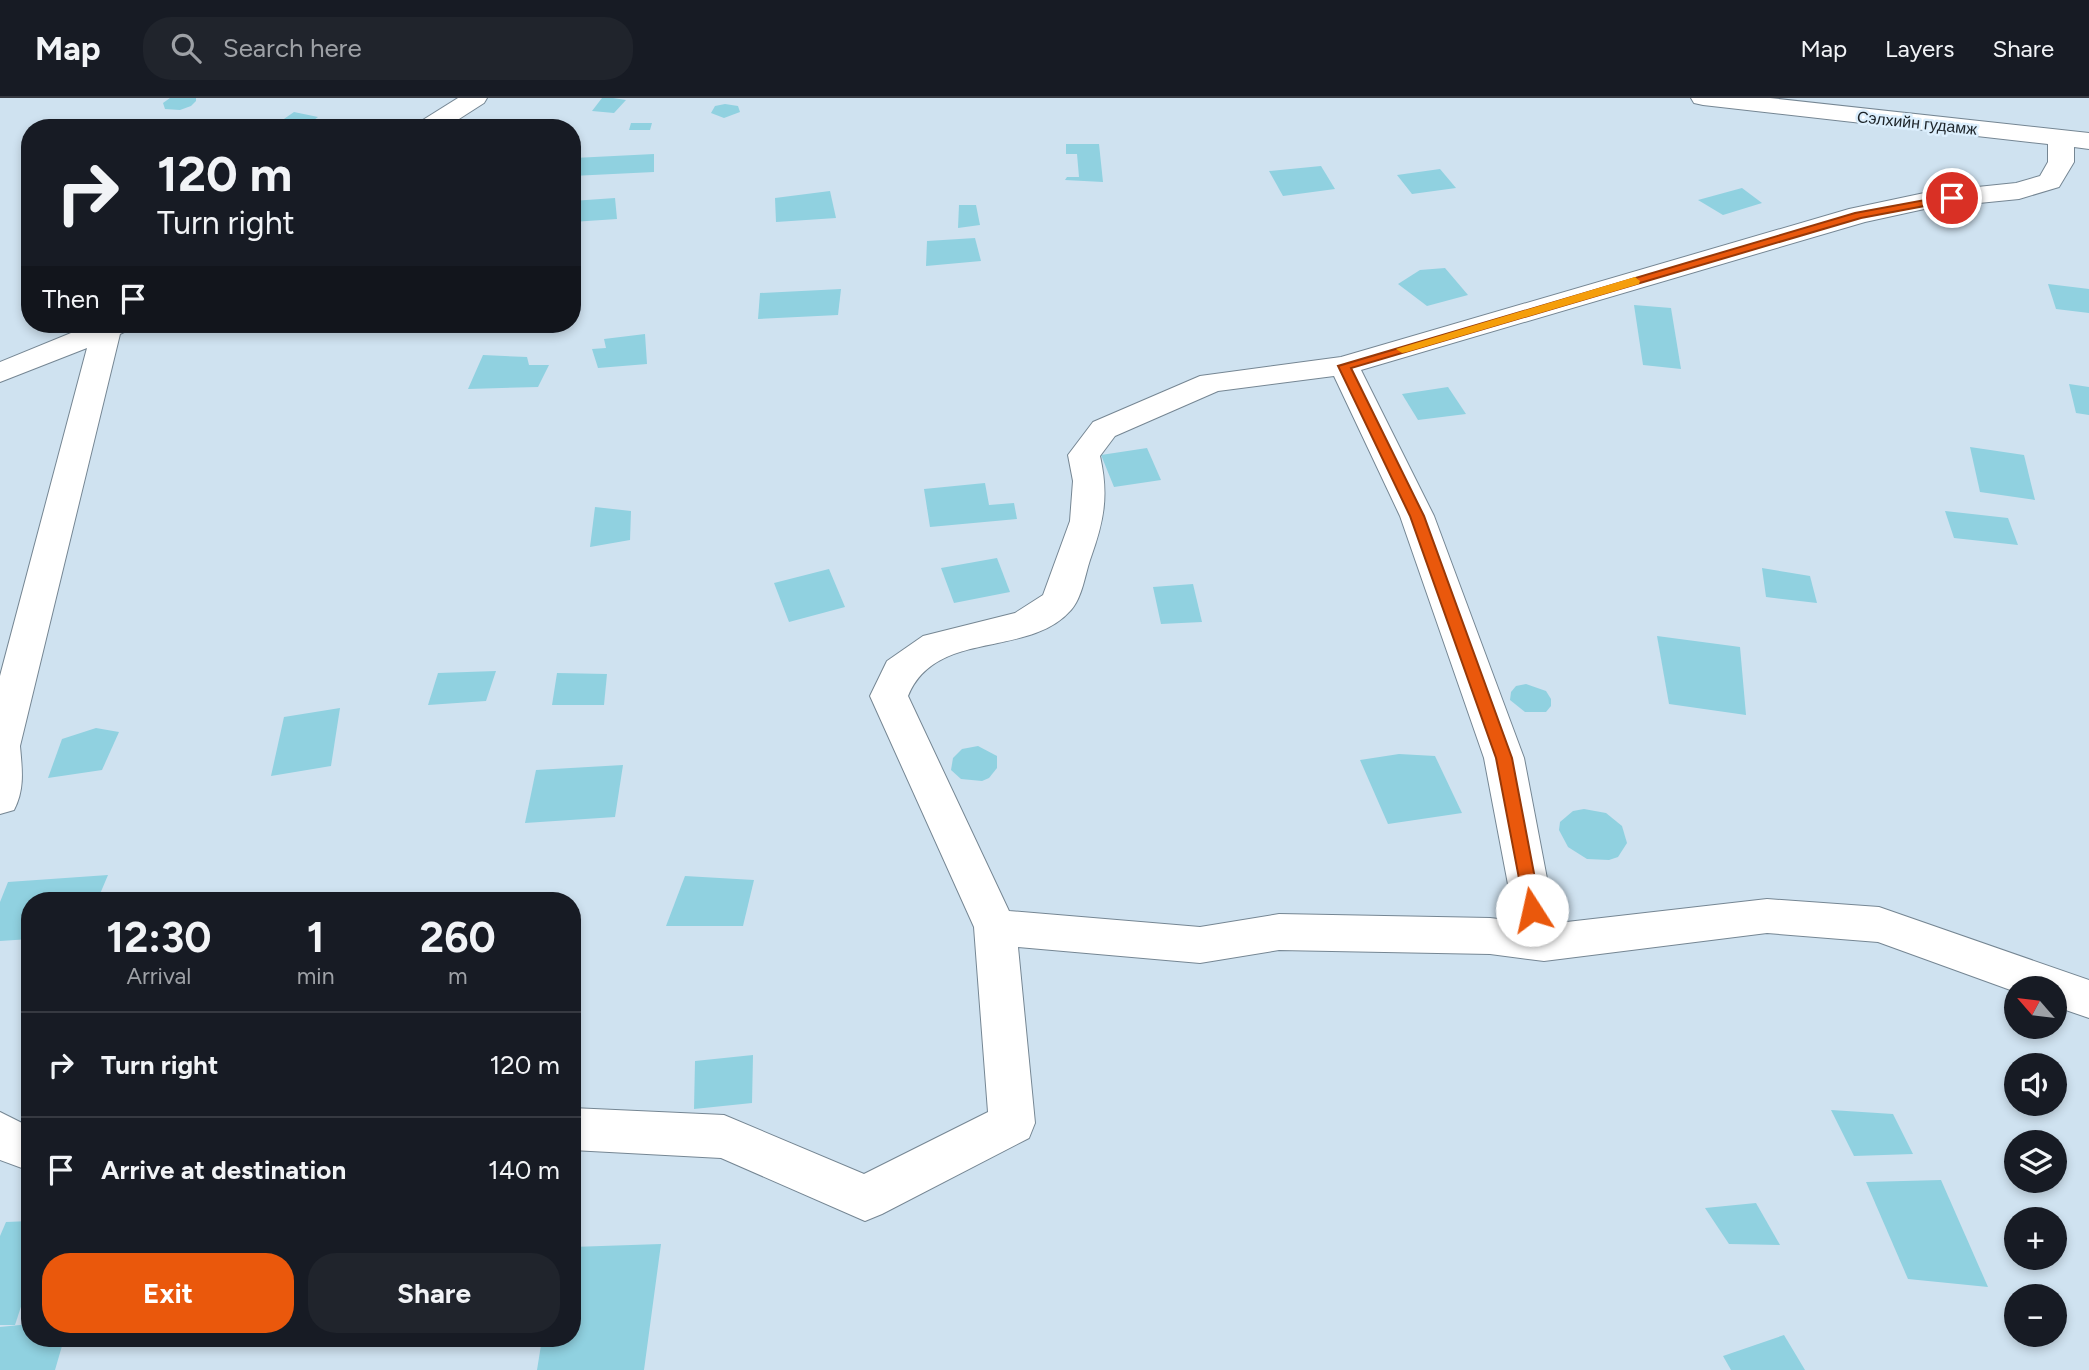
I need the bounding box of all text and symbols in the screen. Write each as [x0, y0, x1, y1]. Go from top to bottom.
search box [143, 17, 633, 80]
text: Map [35, 29, 101, 68]
icon: search [167, 29, 205, 67]
text: Search here [223, 32, 362, 64]
text: Map [1800, 34, 1847, 63]
text: Layers [1885, 34, 1954, 63]
text: Share [1992, 34, 2054, 63]
street label: Сэлхийн гудамж [1856, 107, 1978, 139]
text: 120 m [157, 144, 292, 203]
icon: right [42, 147, 133, 238]
pin [1922, 168, 1982, 228]
icon: arrive [1933, 179, 1971, 217]
text: Turn right [157, 204, 295, 242]
icon: arrive [114, 280, 152, 318]
text: Then [42, 283, 100, 315]
position arrow [1495, 873, 1569, 947]
text: 12:30 [106, 912, 212, 963]
text: 1 [307, 912, 325, 963]
text: 260 [420, 912, 496, 963]
text: Arrival [126, 962, 191, 990]
text: min [297, 962, 335, 990]
text: m [448, 962, 468, 990]
north arrow [2004, 976, 2067, 1040]
map controls [2004, 976, 2067, 1347]
icon: right [42, 1046, 80, 1084]
text: Turn right [101, 1049, 218, 1081]
text: 120 m [490, 1049, 560, 1081]
button: sound [2004, 1053, 2067, 1116]
button: layers [2004, 1130, 2067, 1193]
icon: arrive [42, 1151, 80, 1189]
text: Arrive at destination [101, 1154, 346, 1186]
text: 140 m [488, 1154, 560, 1186]
button: + [2004, 1207, 2067, 1270]
button: Exit [42, 1253, 294, 1333]
button: Share [308, 1253, 560, 1333]
button: − [2004, 1284, 2067, 1347]

